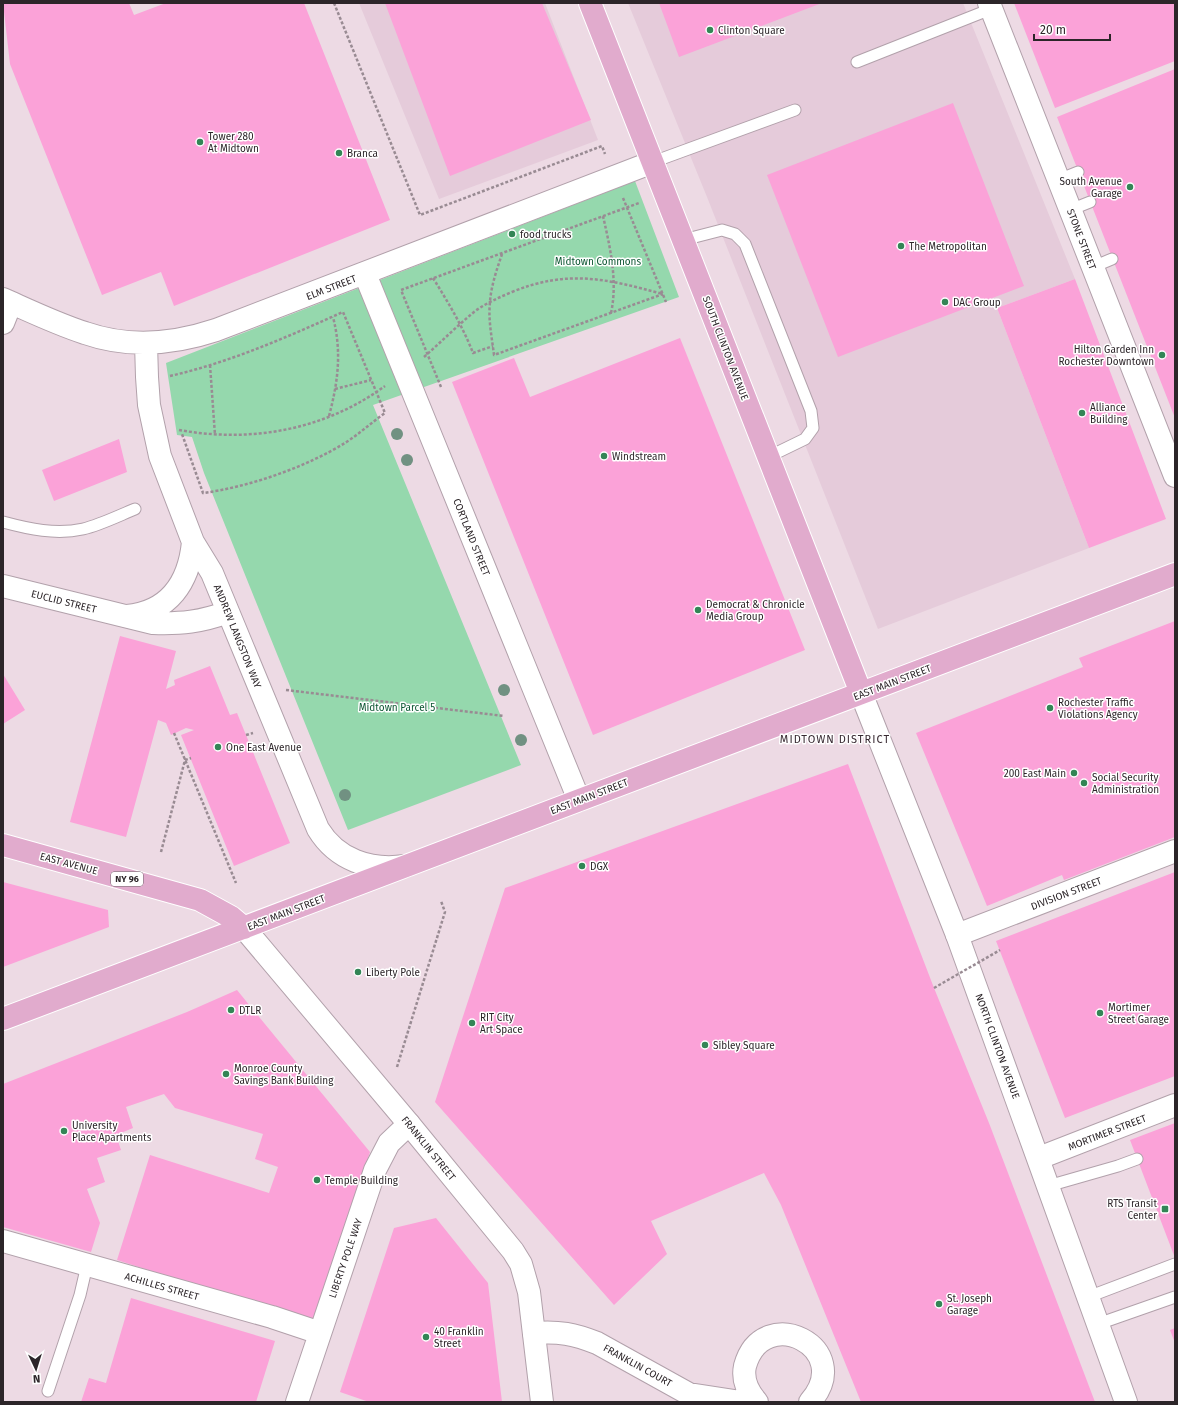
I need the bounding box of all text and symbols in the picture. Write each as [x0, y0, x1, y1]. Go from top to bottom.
scale bar [1034, 16, 1110, 42]
text: 20 m [1040, 23, 1066, 37]
marker: Clinton Square [705, 25, 715, 35]
place label: Clinton Square [718, 25, 785, 37]
place label: Tower 280 At Midtown [208, 131, 259, 155]
marker: Tower 280 At Midtown [195, 137, 205, 147]
marker: Branca [334, 148, 344, 158]
place label: Branca [347, 148, 378, 160]
place label: South Avenue Garage [1060, 176, 1122, 200]
marker: South Avenue Garage [1125, 182, 1135, 192]
street label: STONE STREET [1064, 207, 1098, 272]
marker: food trucks [507, 229, 517, 239]
place label: food trucks [520, 229, 572, 241]
marker: The Metropolitan [896, 241, 906, 251]
place label: The Metropolitan [909, 241, 987, 253]
park label: Midtown Commons [555, 256, 641, 268]
street label: ELM STREET [304, 273, 359, 303]
street label: SOUTH CLINTON AVENUE [700, 295, 750, 402]
marker: DAC Group [940, 297, 950, 307]
place label: DAC Group [953, 297, 1001, 309]
place label: Hilton Garden Inn Rochester Downtown [1058, 344, 1154, 368]
marker: Hilton Garden Inn Rochester Downtown [1157, 350, 1167, 360]
place label: Alliance Building [1090, 402, 1128, 426]
marker: Alliance Building [1077, 408, 1087, 418]
marker: Windstream [599, 451, 609, 461]
place label: Windstream [612, 451, 666, 463]
street label: CORTLAND STREET [450, 497, 492, 579]
street label: ANDREW LANGSTON WAY [211, 583, 264, 690]
street label: EUCLID STREET [30, 588, 98, 616]
place label: Democrat & Chronicle Media Group [706, 599, 805, 623]
marker: Democrat & Chronicle Media Group [693, 605, 703, 615]
street label: EAST MAIN STREET [852, 662, 934, 703]
place label: Rochester Traffic Violations Agency [1058, 697, 1138, 721]
park label: Midtown Parcel 5 [359, 702, 435, 714]
marker: Rochester Traffic Violations Agency [1045, 703, 1055, 713]
district label: MIDTOWN DISTRICT [780, 733, 890, 746]
marker: One East Avenue [213, 742, 223, 752]
place label: One East Avenue [226, 742, 302, 754]
place label: 200 East Main [1004, 768, 1066, 780]
marker: 200 East Main [1069, 768, 1079, 778]
place label: Social Security Administration [1092, 772, 1159, 796]
street label: EAST MAIN STREET [549, 776, 631, 817]
marker: Social Security Administration [1079, 778, 1089, 788]
street label: EAST AVENUE [38, 850, 99, 877]
marker: DGX [577, 861, 587, 871]
place label: DGX [590, 861, 609, 873]
road number: NY 96 [111, 872, 143, 886]
street label: DIVISION STREET [1029, 875, 1104, 913]
street label: EAST MAIN STREET [246, 892, 328, 933]
marker: Liberty Pole [353, 967, 363, 977]
place label: Liberty Pole [366, 967, 420, 979]
street label: NORTH CLINTON AVENUE [972, 992, 1022, 1101]
place label: Mortimer Street Garage [1108, 1002, 1169, 1026]
marker: DTLR [226, 1005, 236, 1015]
place label: DTLR [239, 1005, 261, 1017]
marker: Mortimer Street Garage [1095, 1008, 1105, 1018]
place label: RIT City Art Space [480, 1012, 523, 1036]
marker: RIT City Art Space [467, 1018, 477, 1028]
marker: Sibley Square [700, 1040, 710, 1050]
place label: Sibley Square [713, 1040, 775, 1052]
place label: Monroe County Savings Bank Building [234, 1063, 334, 1087]
marker: Monroe County Savings Bank Building [221, 1069, 231, 1079]
street label: MORTIMER STREET [1067, 1112, 1149, 1153]
street label: FRANKLIN STREET [399, 1114, 458, 1184]
place label: University Place Apartments [72, 1120, 152, 1144]
marker: University Place Apartments [59, 1126, 69, 1136]
marker: Temple Building [312, 1175, 322, 1185]
place label: Temple Building [325, 1175, 399, 1187]
place label: RTS Transit Center [1107, 1198, 1157, 1222]
marker: RTS Transit Center [1160, 1204, 1170, 1214]
street label: LIBERTY POLE WAY [327, 1217, 365, 1300]
street label: ACHILLES STREET [123, 1271, 201, 1304]
place label: St. Joseph Garage [947, 1293, 992, 1317]
marker: St. Joseph Garage [934, 1299, 944, 1309]
place label: 40 Franklin Street [434, 1326, 484, 1350]
marker: 40 Franklin Street [421, 1332, 431, 1342]
street label: FRANKLIN COURT [601, 1342, 675, 1390]
north arrow [16, 1349, 56, 1389]
text: N [33, 1372, 41, 1385]

